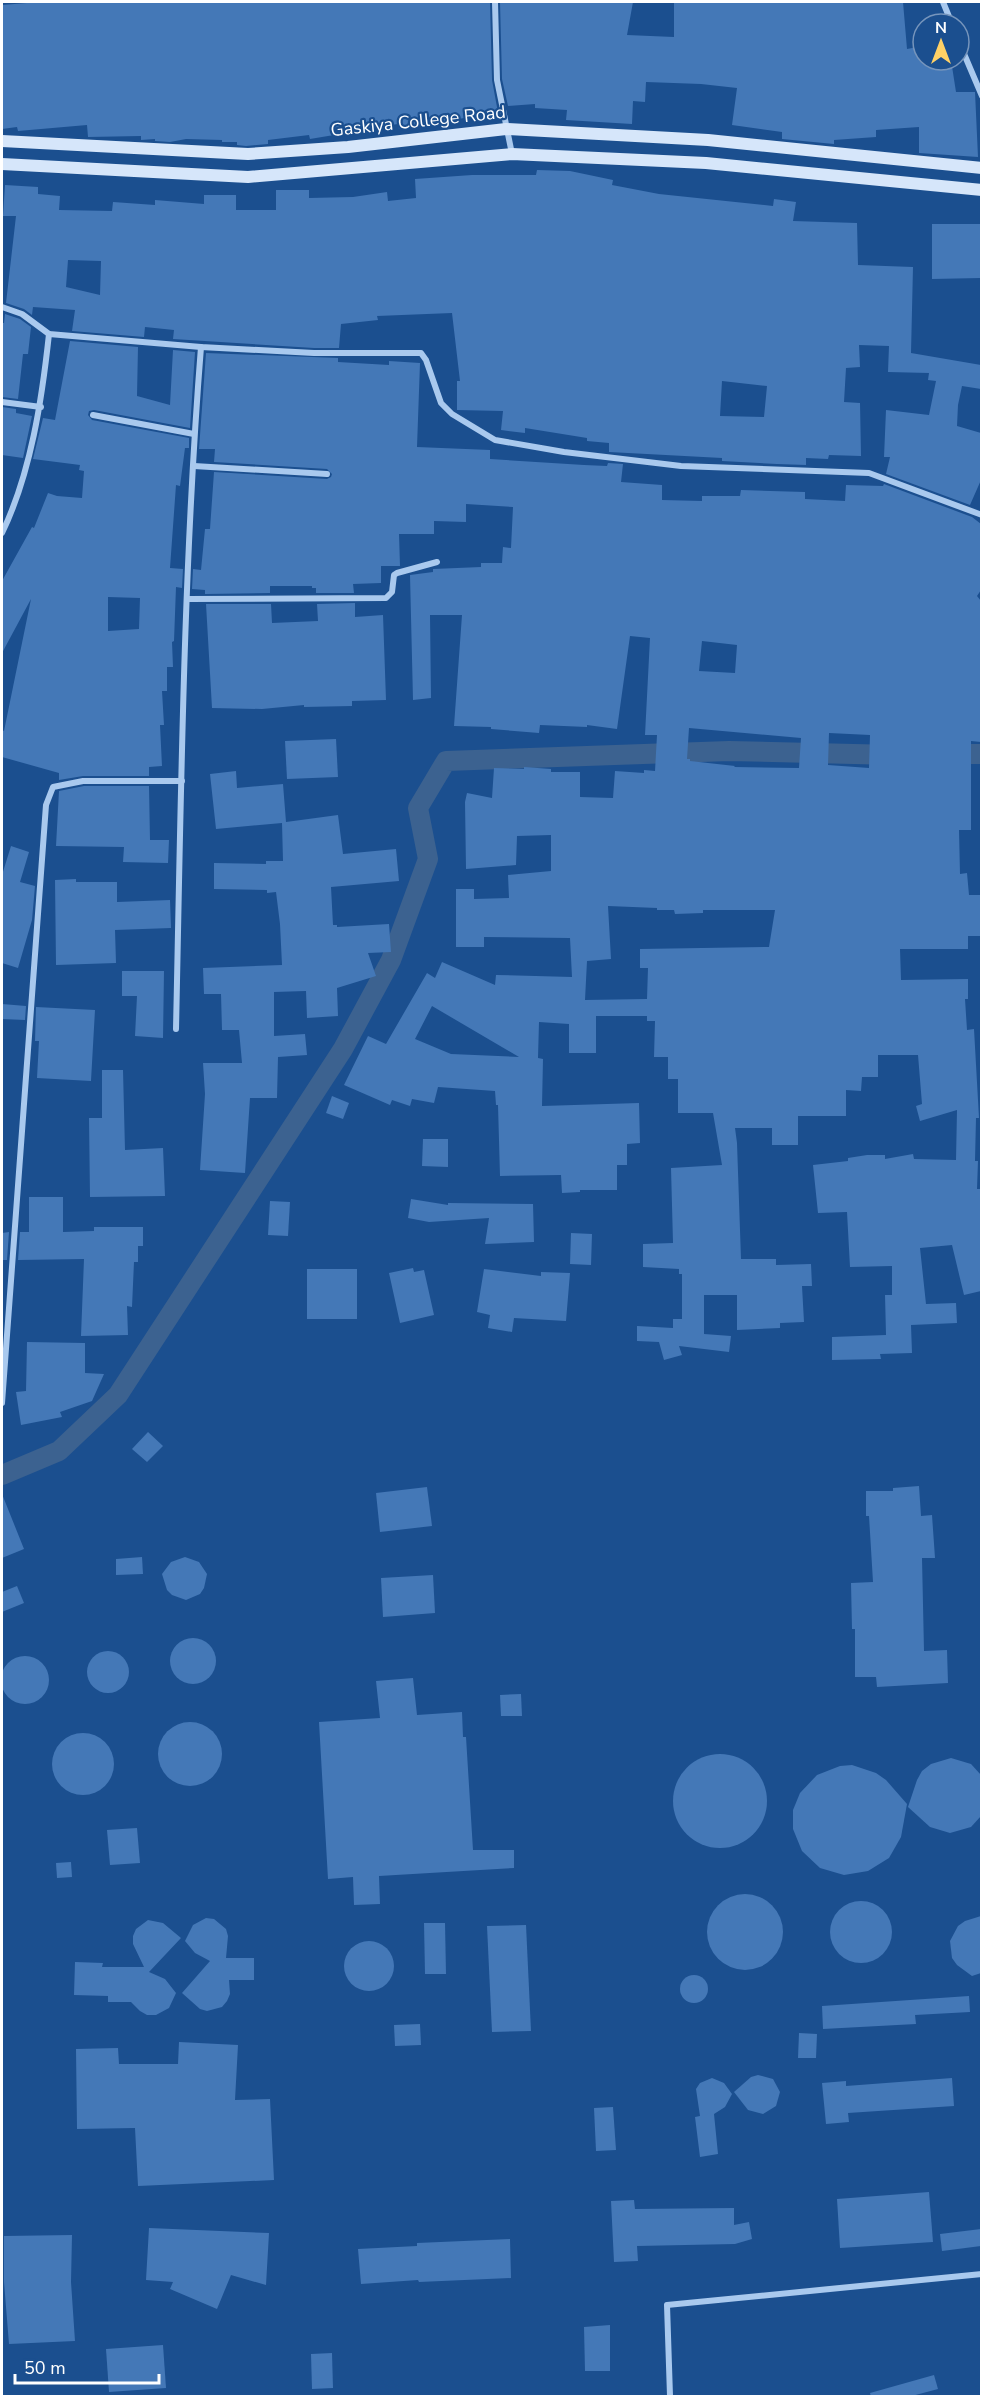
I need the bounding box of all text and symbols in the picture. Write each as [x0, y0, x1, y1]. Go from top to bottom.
north arrow [911, 12, 971, 72]
text: N [935, 17, 947, 39]
street label: Gaskiya College Road [329, 100, 507, 142]
scale bar [15, 2347, 159, 2385]
text: 50 m [24, 2356, 66, 2380]

